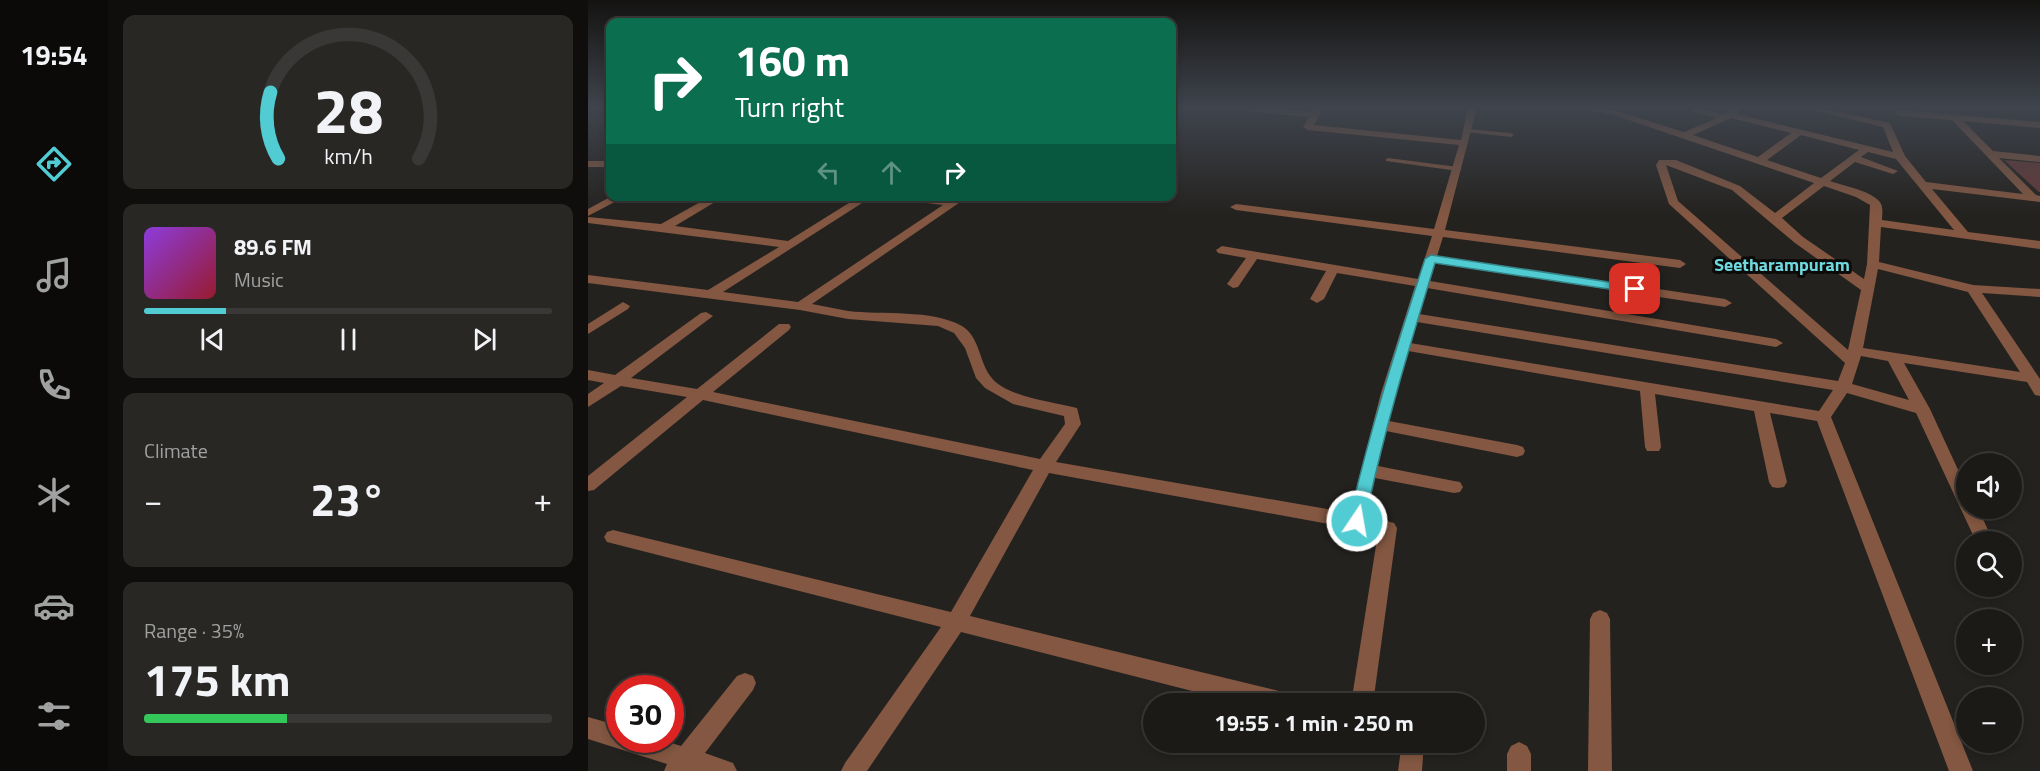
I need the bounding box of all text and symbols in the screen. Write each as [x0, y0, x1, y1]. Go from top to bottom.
text: 160 m [735, 28, 850, 92]
text: 19:54 [20, 34, 88, 75]
icon: right [636, 42, 714, 120]
text: 28 [313, 62, 383, 157]
text: Turn right [735, 86, 844, 127]
text: km/h [324, 140, 372, 172]
icon: directions [33, 143, 75, 185]
icon: left [812, 156, 845, 189]
icon: ahead [875, 156, 908, 189]
icon: right [938, 156, 971, 189]
text: 89.6 FM [234, 230, 312, 264]
district label: Seetharampuram [1714, 251, 1850, 278]
icon: music [33, 254, 75, 296]
pin [1609, 263, 1660, 314]
text: Music [234, 264, 284, 295]
icon: arrive [1618, 272, 1651, 305]
icon: previous [196, 323, 229, 356]
icon: pause [332, 323, 365, 356]
icon: next [468, 323, 501, 356]
icon: phone [33, 364, 75, 406]
text: Climate [144, 435, 208, 466]
map controls [1956, 453, 2022, 753]
button: sound [1956, 453, 2022, 519]
text: 23° [310, 465, 386, 533]
icon: climate [33, 474, 75, 516]
text: − [144, 475, 162, 525]
text: + [534, 475, 552, 525]
position arrow [1325, 489, 1389, 553]
button: search [1956, 531, 2022, 597]
icon: car [33, 585, 75, 627]
button: + [1956, 609, 2022, 675]
text: Range · 35% [144, 615, 244, 646]
text: 175 km [144, 645, 290, 713]
speed limit sign: 30 [606, 675, 684, 753]
button: − [1956, 687, 2022, 753]
icon: filters [33, 695, 75, 737]
text: 19:55 · 1 min · 250 m [1214, 706, 1414, 740]

